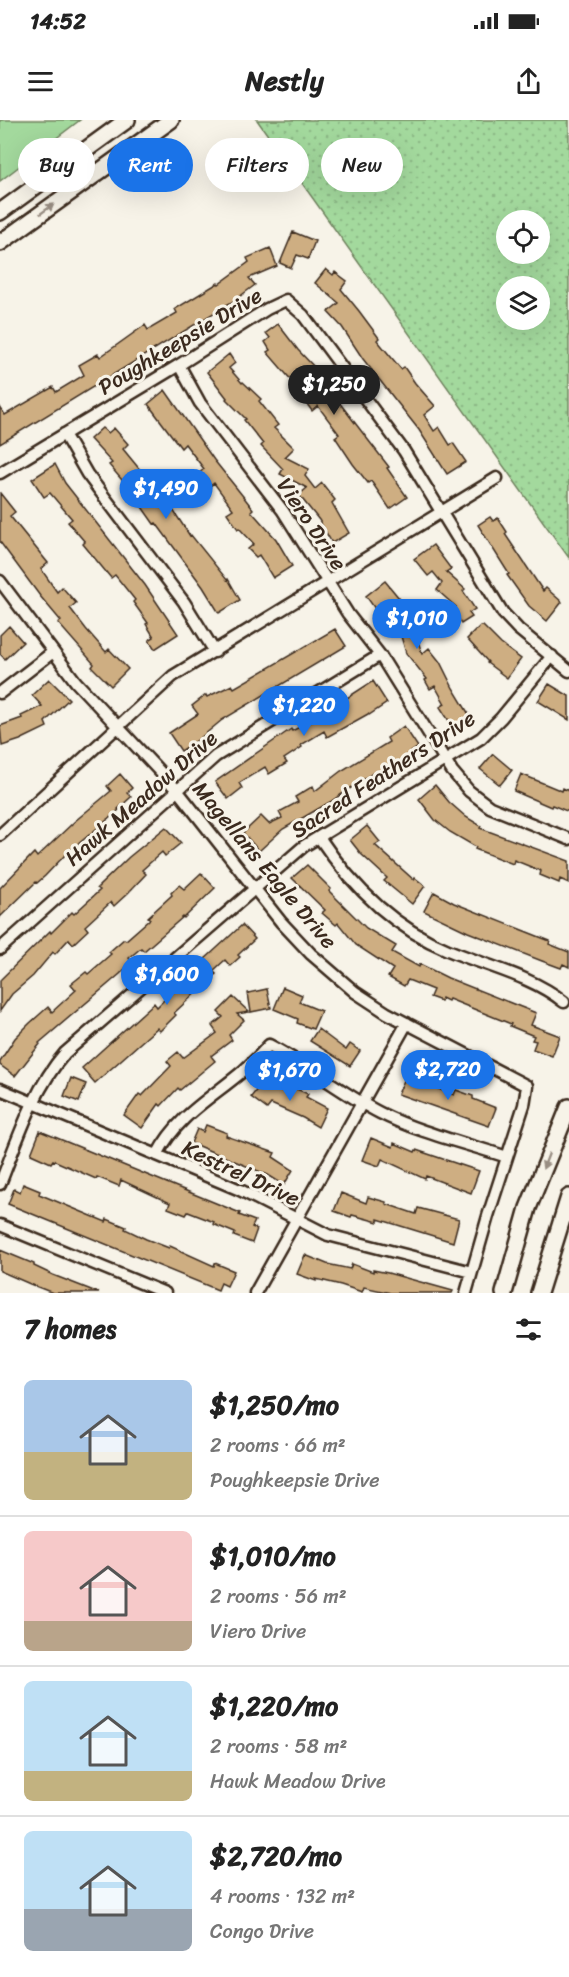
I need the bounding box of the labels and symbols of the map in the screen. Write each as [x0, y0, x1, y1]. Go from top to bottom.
one-way arrow [39, 203, 55, 215]
street label: Poughkeepsie Drive [90, 276, 270, 406]
pin: $1,250 [285, 365, 383, 416]
pin: $1,490 [117, 469, 215, 520]
street label: Viero Drive [266, 469, 358, 579]
pin: $1,010 [368, 599, 466, 650]
pin: $1,220 [255, 686, 353, 737]
street label: Sacred Feathers Drive [283, 699, 483, 849]
street label: Hawk Meadow Drive [55, 720, 227, 876]
street label: Magellans Eagle Drive [183, 772, 347, 958]
pin: $1,600 [118, 955, 216, 1006]
pin: $2,720 [399, 1050, 497, 1101]
pin: $1,670 [241, 1051, 339, 1102]
street label: Kestrel Drive [175, 1129, 307, 1217]
one-way arrow [541, 1152, 550, 1170]

